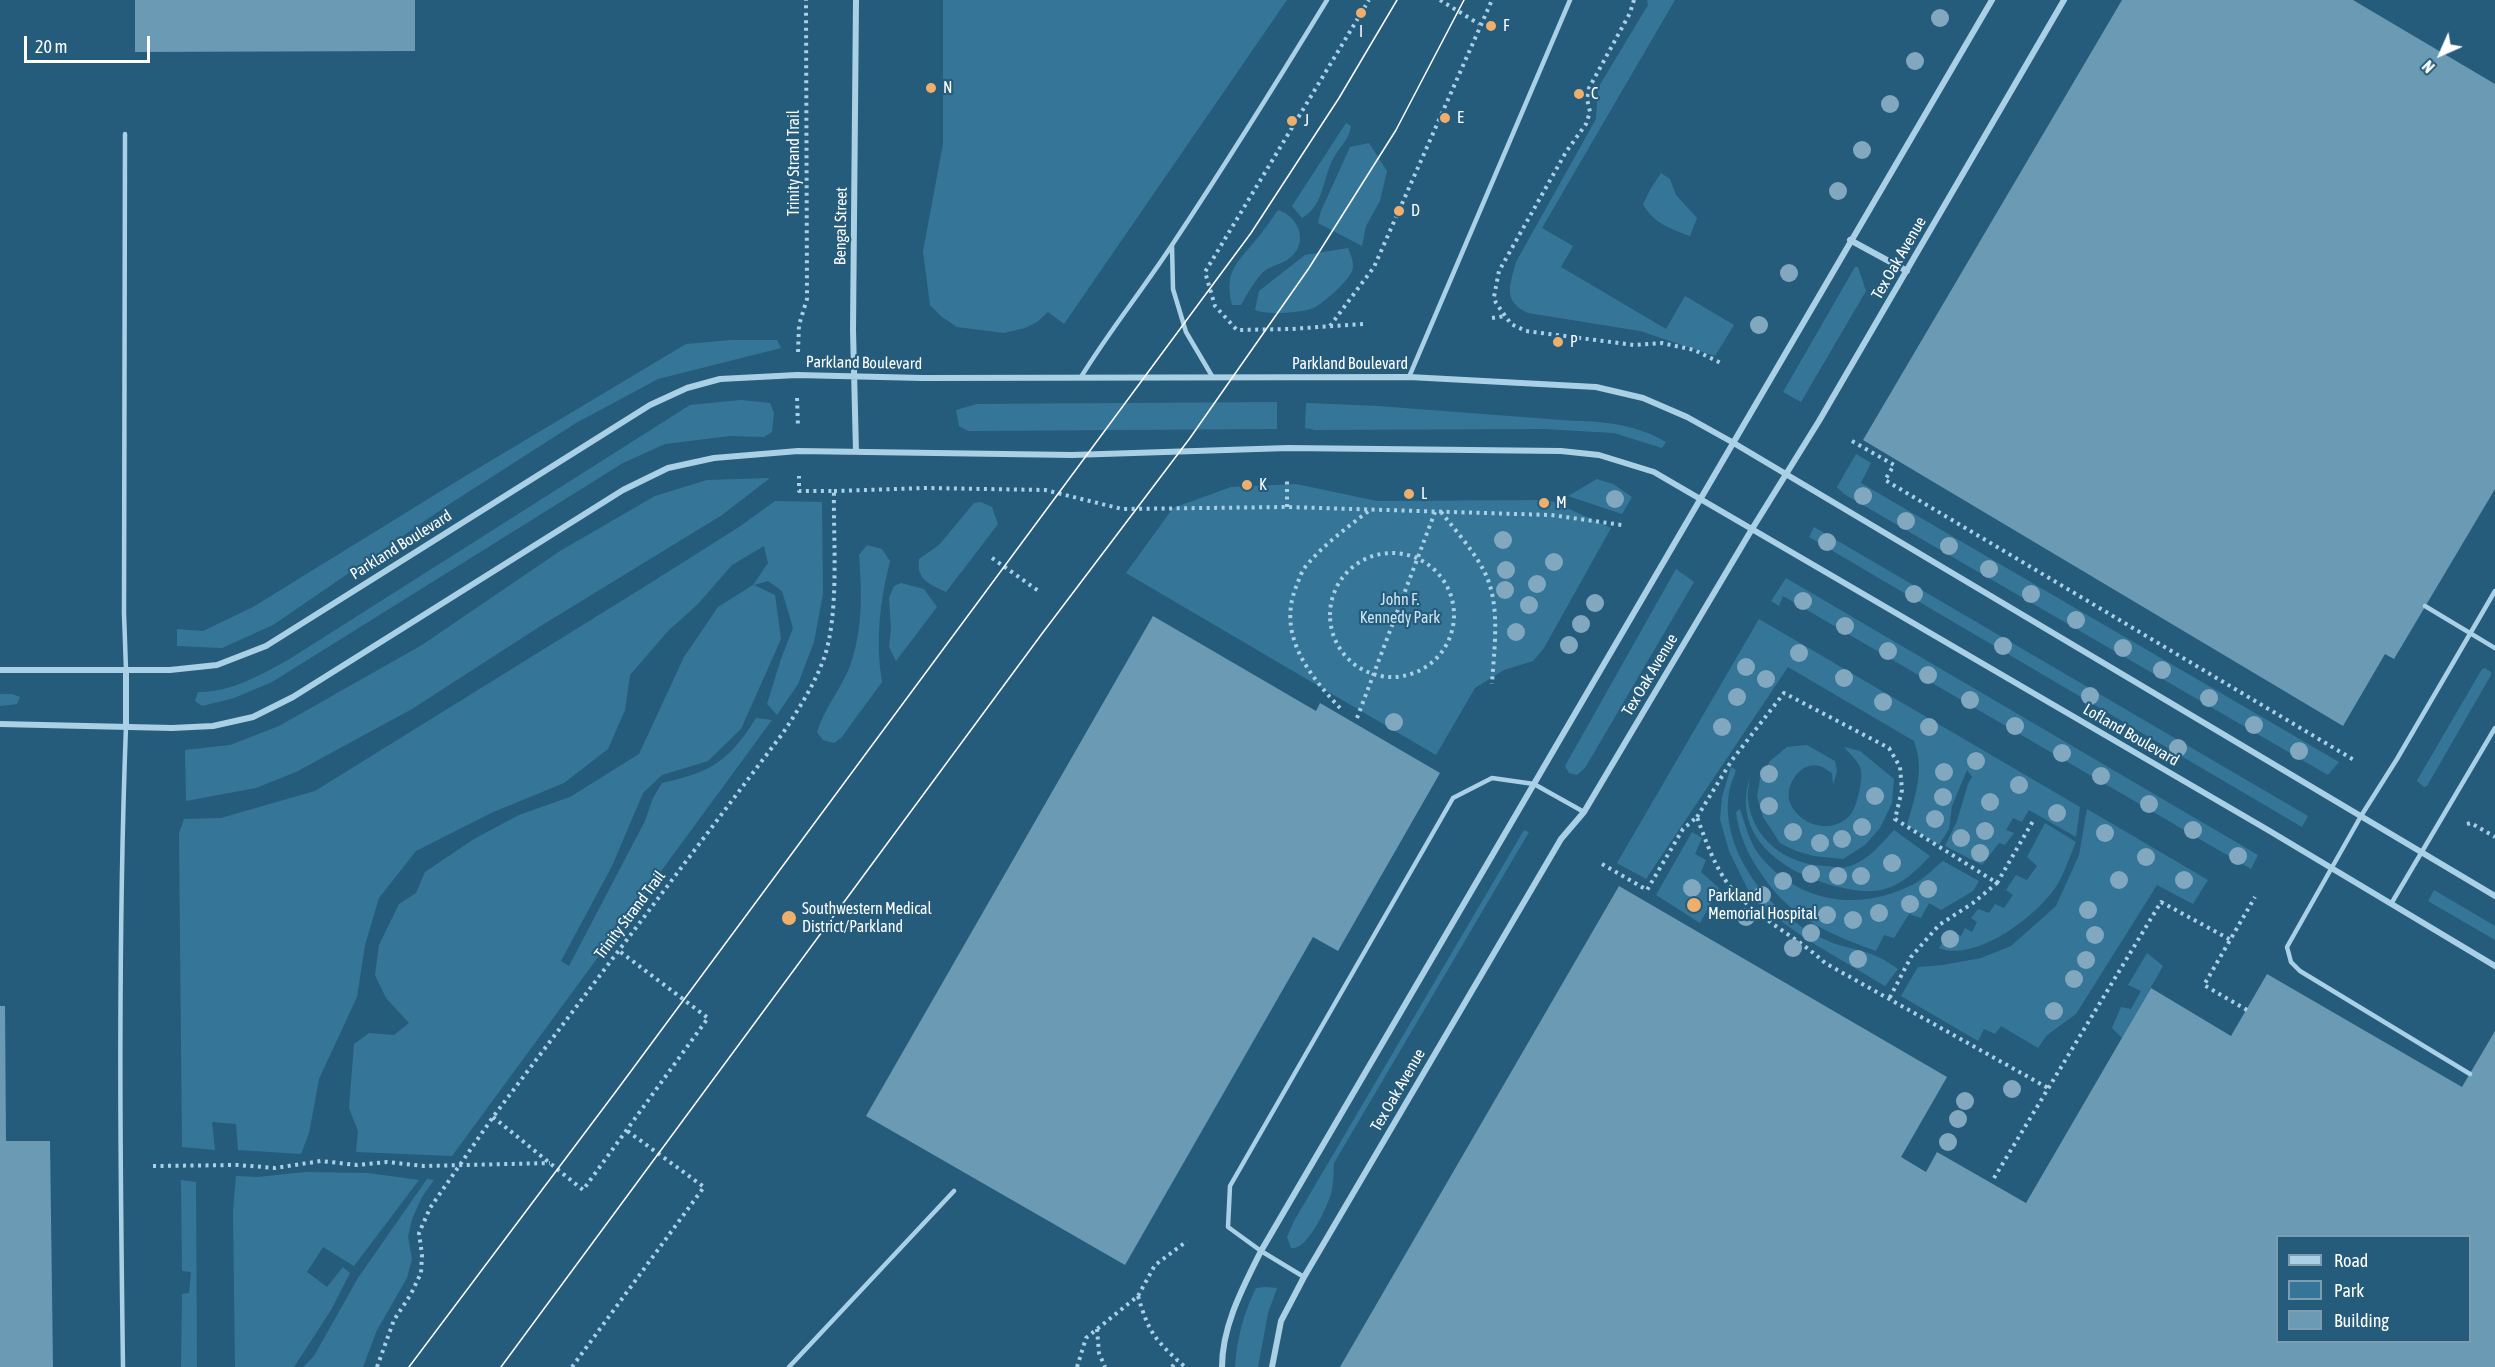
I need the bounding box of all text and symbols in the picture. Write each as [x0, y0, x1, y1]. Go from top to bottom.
marker: I [1354, 6, 1368, 20]
place label: F [1503, 16, 1509, 36]
marker: F [1484, 19, 1498, 33]
place label: I [1359, 22, 1363, 42]
scale bar [27, 24, 153, 62]
north arrow [2411, 24, 2471, 84]
text: 20 m [35, 36, 67, 57]
text: N [2419, 57, 2438, 76]
place label: N [943, 78, 952, 98]
marker: N [924, 81, 938, 95]
place label: C [1591, 84, 1598, 104]
marker: C [1572, 87, 1586, 101]
place label: E [1457, 108, 1464, 128]
street label: Trinity Strand Trail [784, 110, 804, 216]
place label: J [1304, 111, 1309, 131]
marker: E [1438, 111, 1452, 125]
marker: J [1285, 114, 1299, 128]
street label: Bengal Street [831, 187, 851, 265]
place label: D [1411, 201, 1420, 221]
marker: D [1392, 204, 1406, 218]
street label: Tex Oak Avenue [1868, 213, 1930, 303]
place label: P [1570, 332, 1578, 352]
marker: P [1551, 335, 1565, 349]
street label: Parkland Boulevard [806, 352, 922, 374]
street label: Parkland Boulevard [1292, 354, 1408, 374]
place label: K [1259, 475, 1267, 495]
marker: K [1240, 478, 1254, 492]
place label: L [1421, 484, 1427, 504]
marker: L [1402, 487, 1416, 501]
place label: M [1556, 493, 1567, 513]
marker: M [1537, 496, 1551, 510]
street label: Parkland Boulevard [347, 506, 455, 584]
park label: John F. Kennedy Park [1360, 590, 1440, 628]
street label: Tex Oak Avenue [1618, 631, 1682, 719]
street label: Lofland Boulevard [2080, 700, 2182, 770]
street label: Trinity Strand Trail [590, 867, 670, 963]
place label: Parkland Memorial Hospital [1708, 886, 1817, 924]
marker: Parkland Memorial Hospital [1685, 896, 1703, 914]
place label: Southwestern Medical District/Parkland [802, 899, 932, 937]
marker: Southwestern Medical District/Parkland [780, 909, 798, 927]
street label: Tex Oak Avenue [1367, 1045, 1429, 1135]
legend [2276, 1235, 2471, 1343]
text: Road [2334, 1250, 2368, 1271]
text: Park [2334, 1280, 2364, 1301]
text: Building [2334, 1310, 2389, 1331]

